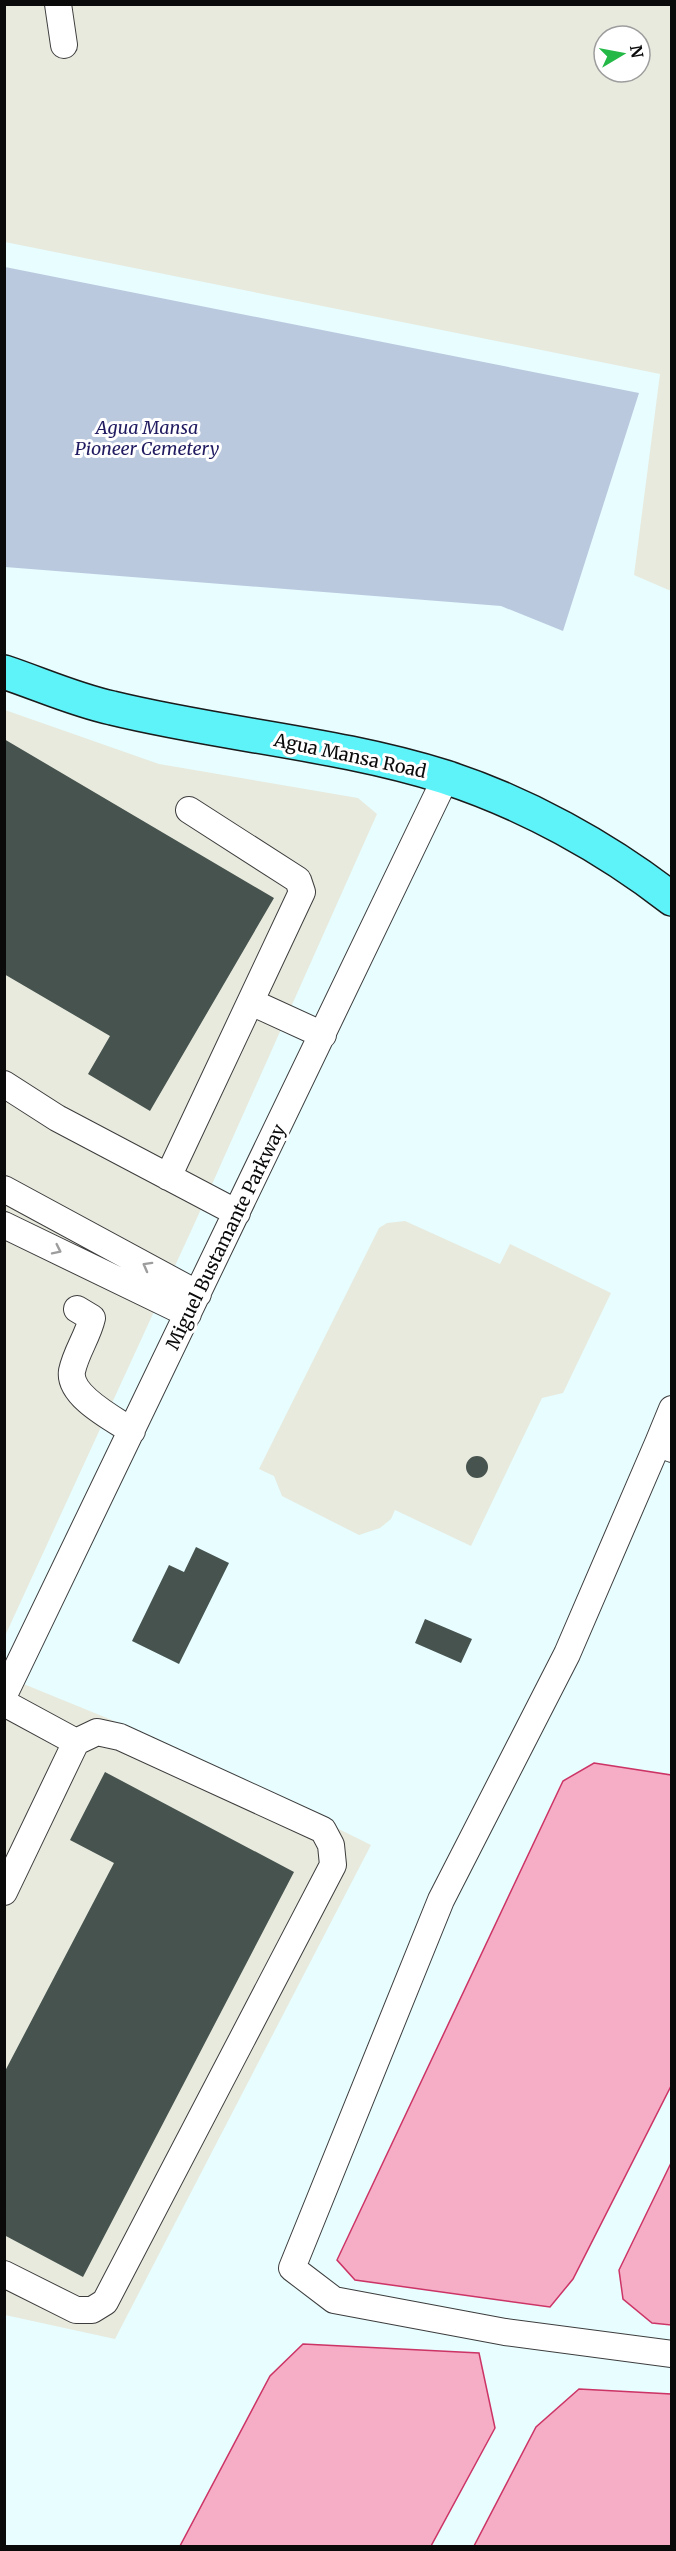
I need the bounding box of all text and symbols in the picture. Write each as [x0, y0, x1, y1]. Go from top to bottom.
north arrow [592, 24, 652, 84]
text: N [626, 43, 648, 60]
park label: Agua Mansa Pioneer Cemetery [75, 416, 219, 460]
street label: Agua Mansa Road [271, 728, 428, 783]
street label: Miguel Bustamante Parkway [161, 1120, 291, 1353]
one-way arrow [51, 1243, 62, 1255]
one-way arrow [143, 1262, 153, 1273]

